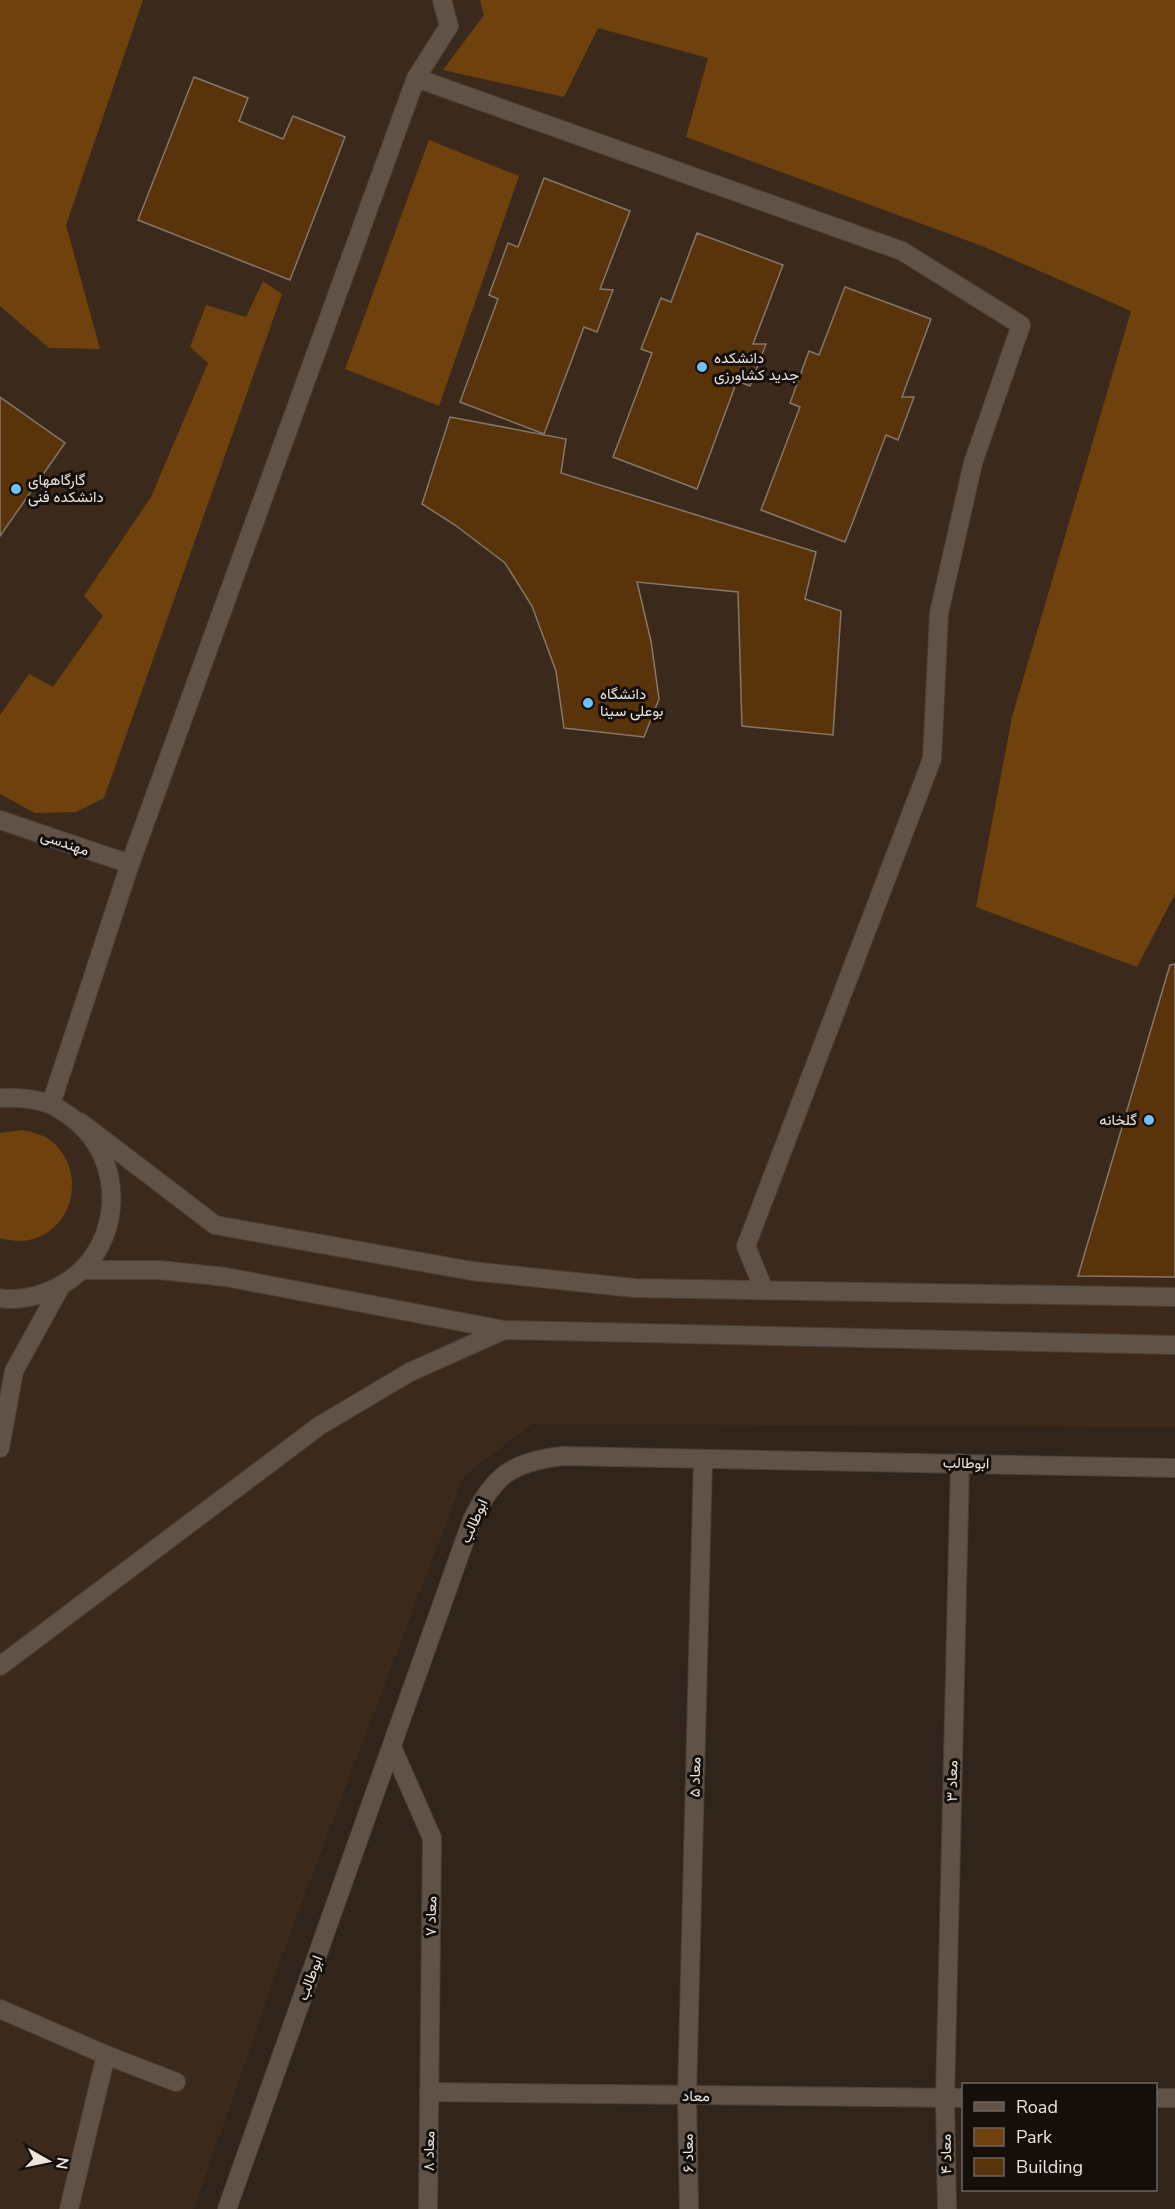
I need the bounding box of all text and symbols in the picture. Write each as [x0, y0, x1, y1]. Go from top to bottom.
place label: دانشکده جدید کشاورزی [714, 348, 799, 385]
marker: دانشکده جدید کشاورزی [695, 360, 709, 374]
place label: گارگاههای دانشکده فنی [28, 470, 104, 507]
marker: گارگاههای دانشکده فنی [9, 482, 23, 496]
place label: دانشگاه بوعلی سینا [600, 684, 664, 721]
marker: دانشگاه بوعلی سینا [581, 696, 595, 710]
street label: مهندسی [38, 825, 92, 861]
place label: گلخانه [1099, 1110, 1137, 1130]
marker: گلخانه [1142, 1113, 1156, 1127]
street label: ابوطالب [943, 1453, 989, 1473]
street label: ابوطالب [455, 1496, 493, 1546]
street label: معاد ۵ [685, 1757, 705, 1797]
street label: معاد ۳ [942, 1760, 962, 1802]
street label: معاد ۷ [421, 1896, 441, 1936]
street label: ابوطالب [293, 1953, 327, 2003]
legend [962, 2083, 1157, 2191]
street label: معاد [682, 2086, 710, 2106]
text: Road [1016, 2095, 1058, 2119]
text: Park [1016, 2125, 1053, 2149]
north arrow [18, 2131, 78, 2191]
street label: معاد ۸ [419, 2131, 439, 2171]
street label: معاد ۶ [678, 2133, 698, 2173]
street label: معاد ۴ [936, 2134, 956, 2174]
text: Building [1016, 2155, 1083, 2179]
text: N [50, 2156, 74, 2171]

